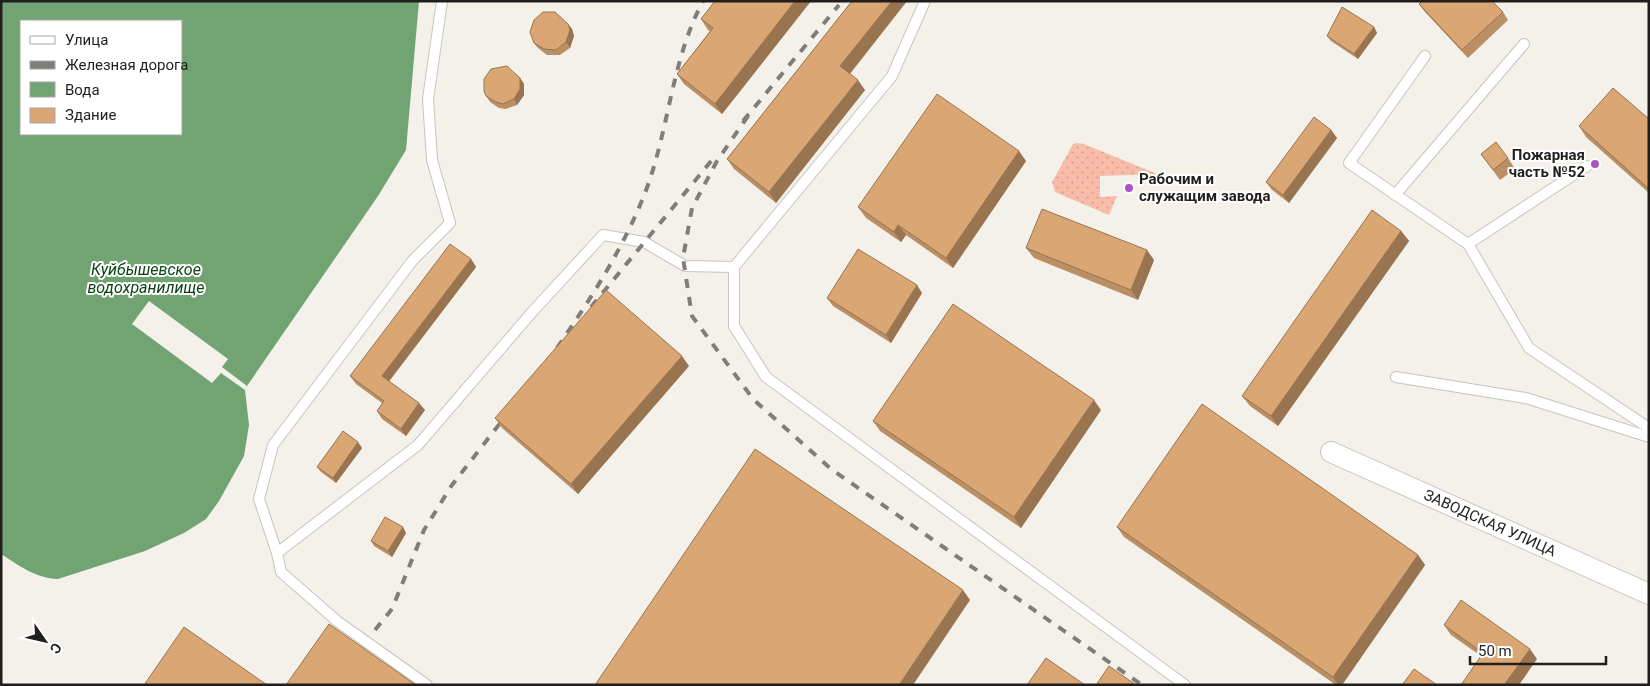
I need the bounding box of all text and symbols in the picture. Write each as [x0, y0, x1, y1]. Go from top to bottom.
legend [20, 20, 182, 135]
text: Улица [65, 31, 108, 49]
text: Железная дорога [65, 56, 188, 74]
text: Вода [65, 81, 100, 99]
text: Здание [65, 106, 116, 124]
place label: Пожарная часть №52 [1509, 146, 1585, 181]
marker: Пожарная часть №52 [1589, 158, 1601, 170]
place label: Рабочим и служащим завода [1139, 170, 1271, 205]
marker: Рабочим и служащим завода [1123, 182, 1135, 194]
water label: Куйбышевское водохранилище [87, 260, 205, 297]
street label: ЗАВОДСКАЯ УЛИЦА [1421, 486, 1559, 560]
north arrow [20, 616, 70, 666]
scale bar [1470, 634, 1606, 666]
text: С [47, 640, 65, 657]
text: 50 m [1478, 642, 1512, 660]

